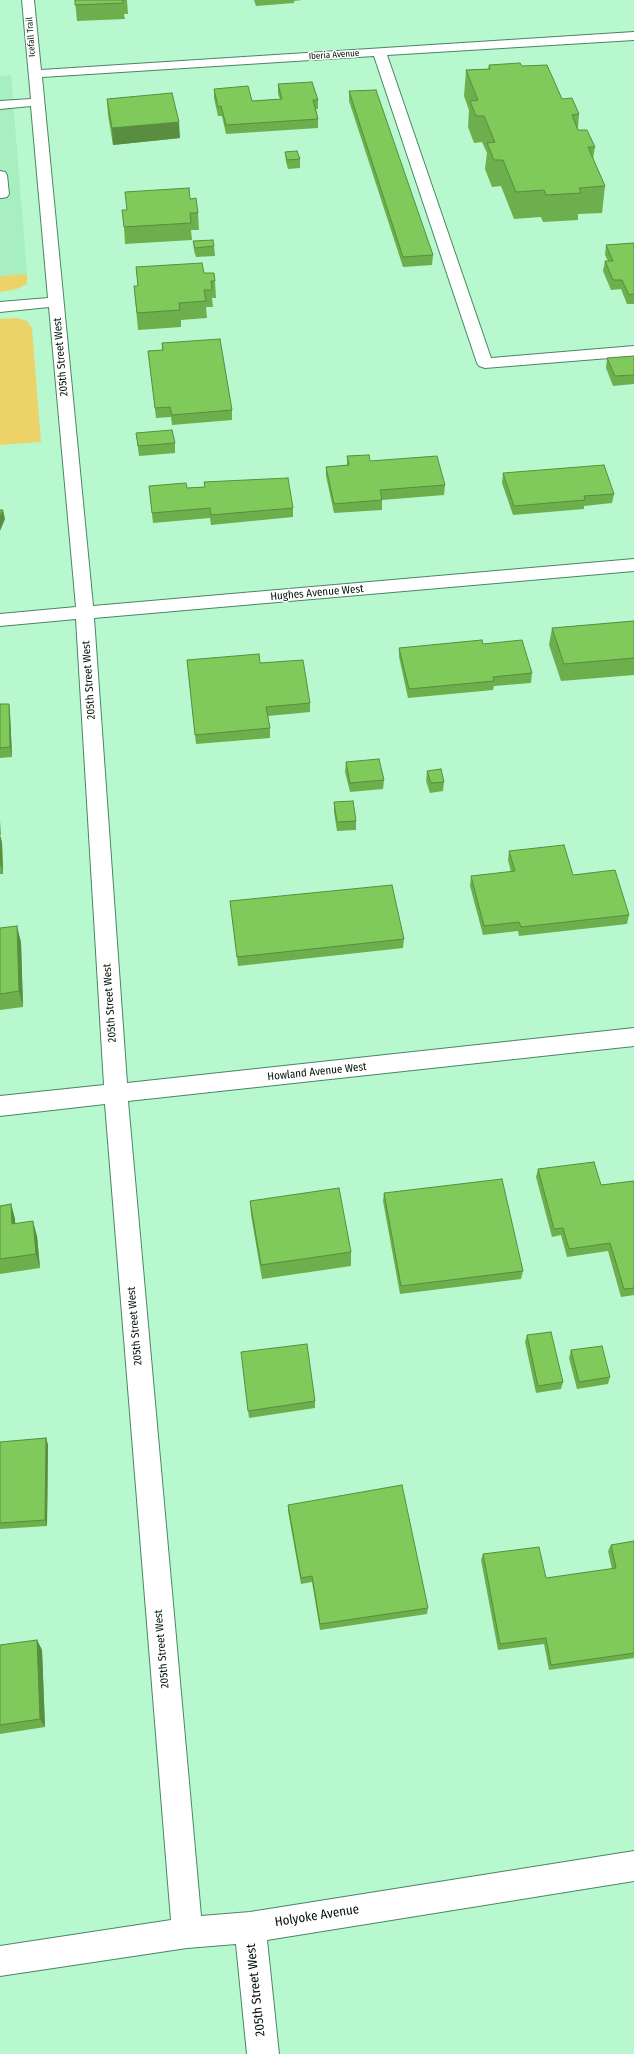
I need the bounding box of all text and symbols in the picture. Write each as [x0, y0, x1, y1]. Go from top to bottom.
street label: Icefall Trail [24, 17, 38, 57]
street label: Iberia Avenue [308, 48, 360, 62]
street label: 205th Street West [51, 317, 71, 397]
street label: Hughes Avenue West [270, 582, 364, 604]
street label: 205th Street West [80, 640, 98, 720]
street label: 205th Street West [101, 963, 119, 1043]
street label: Howland Avenue West [267, 1060, 367, 1084]
street label: 205th Street West [125, 1286, 145, 1366]
street label: 205th Street West [152, 1609, 172, 1689]
street label: Holyoke Avenue [274, 1902, 360, 1930]
street label: 205th Street West [243, 1943, 269, 2037]

